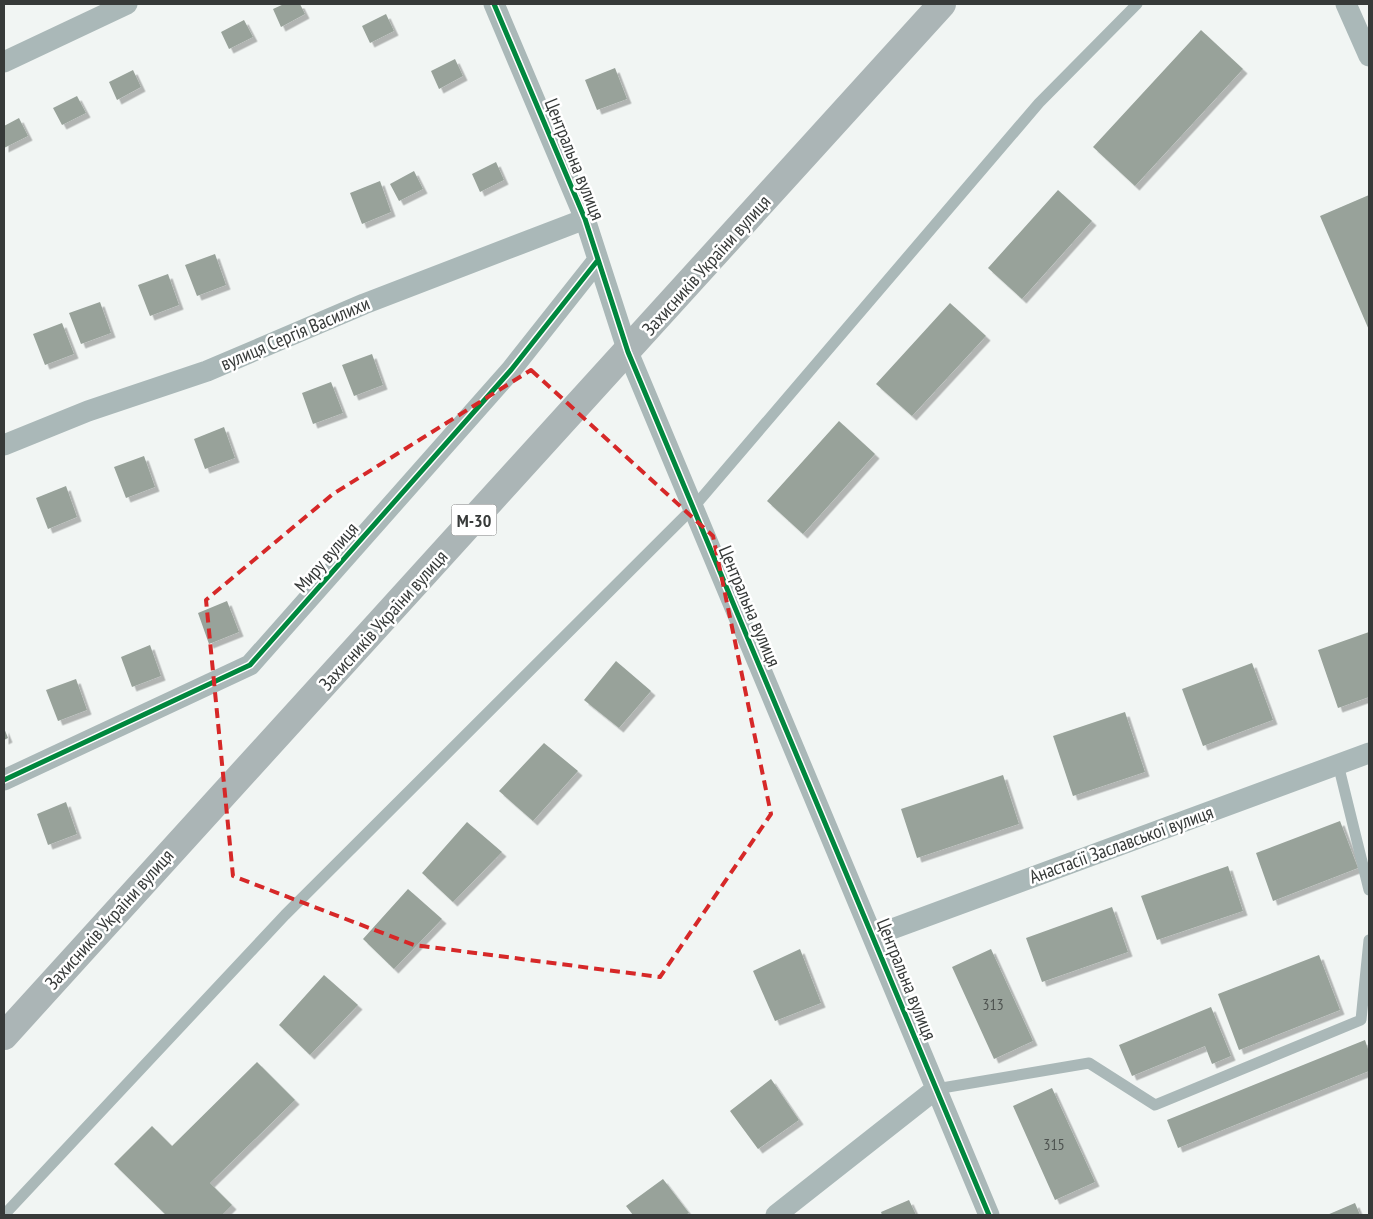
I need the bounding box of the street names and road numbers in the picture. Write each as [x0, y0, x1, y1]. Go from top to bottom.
street label: Центральна вулиця [540, 95, 610, 223]
street label: Захисників України вулиця [637, 190, 775, 340]
street label: вулиця Сергія Василихи [217, 291, 373, 375]
road number: М-30 [452, 504, 496, 536]
street label: Миру вулиця [289, 517, 363, 597]
street label: Центральна вулиця [714, 542, 786, 670]
street label: Захисників України вулиця [314, 545, 452, 695]
street label: Анастасії Заславської вулиця [1026, 800, 1216, 888]
street label: Захисників України вулиця [40, 844, 178, 994]
street label: Центральна вулиця [872, 915, 942, 1043]

